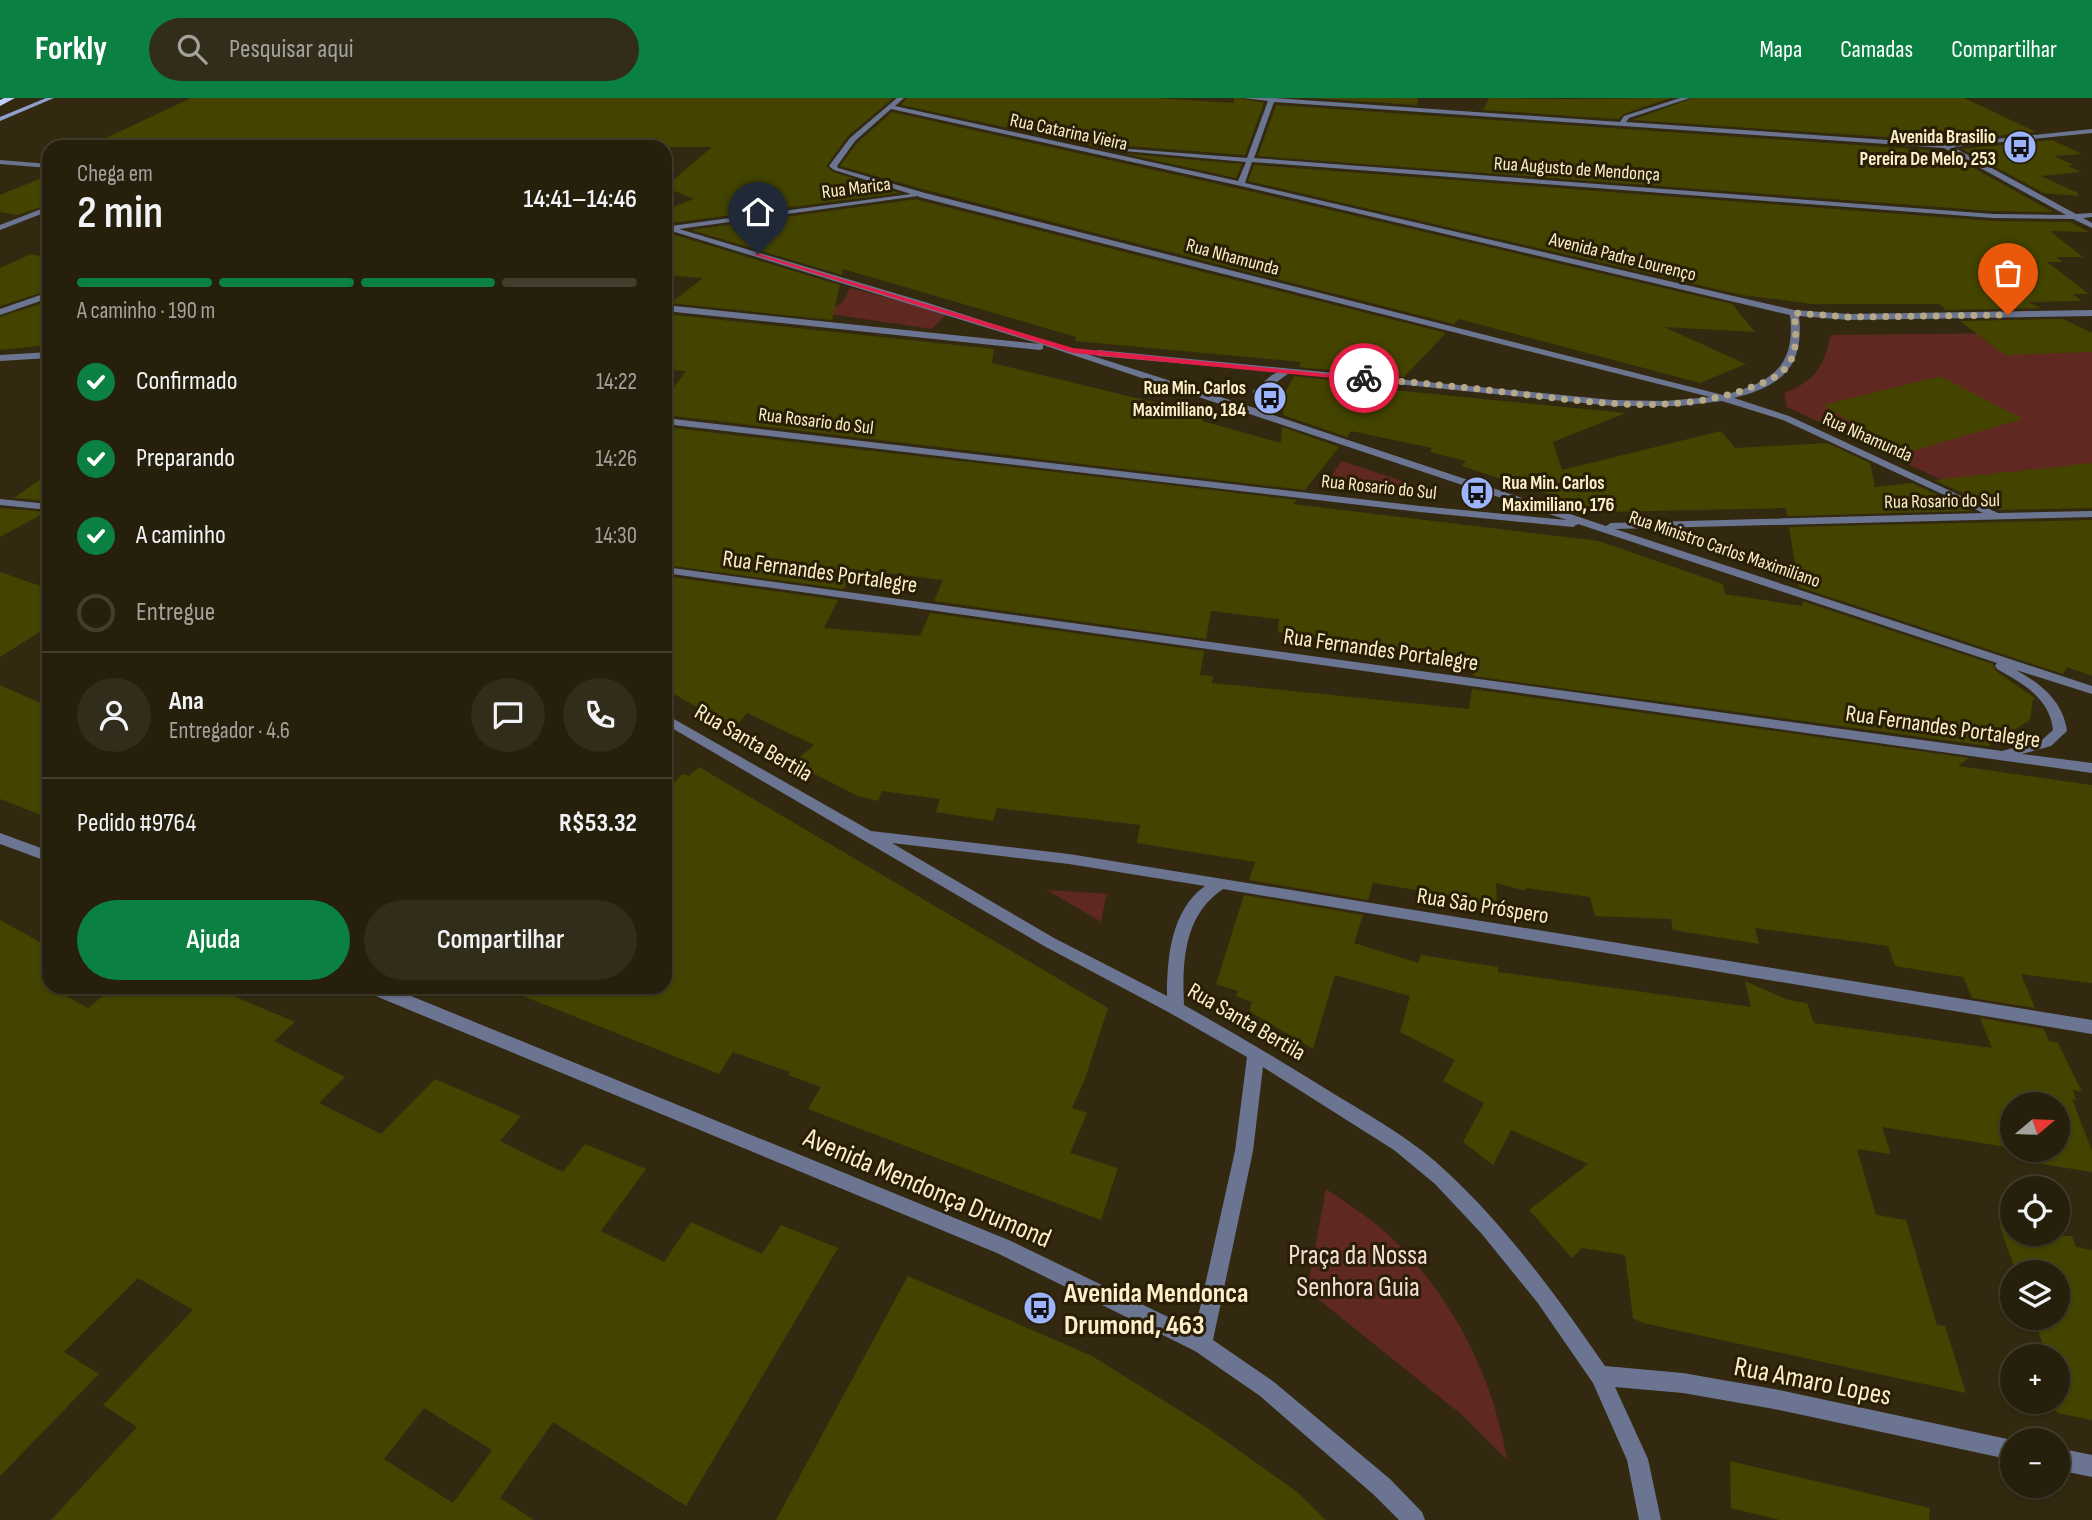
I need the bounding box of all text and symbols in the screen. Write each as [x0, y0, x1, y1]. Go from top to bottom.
search box [149, 18, 639, 81]
text: Forkly [35, 29, 107, 69]
icon: search [173, 30, 211, 68]
text: Pesquisar aqui [229, 34, 354, 65]
text: Mapa [1760, 35, 1802, 64]
text: Camadas [1840, 35, 1913, 64]
text: Compartilhar [1951, 35, 2057, 64]
street label: Rua Catarina Vieira [1008, 109, 1130, 156]
place label: Avenida Brasilio Pereira De Melo, 253 [1860, 126, 1996, 171]
bus stop icon: Avenida Brasilio Pereira De Melo, 253 [2001, 128, 2039, 166]
street label: Rua Augusto de Mendonça [1493, 152, 1661, 187]
text: Chega em [77, 160, 153, 188]
street label: Rua Marica [820, 173, 892, 204]
pin [728, 182, 788, 254]
text: 14:41–14:46 [524, 184, 637, 215]
text: 2 min [77, 186, 163, 241]
icon: home [739, 193, 777, 231]
street label: Avenida Padre Lourenço [1546, 228, 1698, 287]
street label: Rua Nhamunda [1183, 234, 1282, 281]
pin [1978, 243, 2038, 315]
icon: bag [1989, 254, 2027, 292]
text: A caminho · 190 m [77, 297, 215, 325]
courier [1329, 343, 1399, 413]
icon: bike [1345, 359, 1383, 397]
icon: check [77, 363, 115, 401]
text: Confirmado [136, 366, 237, 397]
text: 14:22 [596, 368, 637, 396]
place label: Rua Min. Carlos Maximiliano, 184 [1133, 377, 1246, 422]
bus stop icon: Rua Min. Carlos Maximiliano, 184 [1251, 379, 1289, 417]
street label: Rua Rosario do Sul [757, 403, 875, 440]
street label: Rua Nhamunda [1819, 407, 1916, 467]
icon: check [77, 440, 115, 478]
text: Preparando [136, 443, 235, 474]
text: 14:26 [595, 445, 637, 473]
street label: Rua Rosario do Sul [1320, 470, 1438, 505]
place label: Rua Min. Carlos Maximiliano, 176 [1502, 472, 1614, 517]
bus stop icon: Rua Min. Carlos Maximiliano, 176 [1458, 474, 1496, 512]
street label: Rua Rosario do Sul [1884, 489, 2000, 514]
street label: Rua Ministro Carlos Maximiliano [1626, 506, 1823, 593]
icon: check [77, 517, 115, 555]
text: A caminho [136, 520, 226, 551]
text: 14:30 [595, 522, 637, 550]
street label: Rua Fernandes Portalegre [721, 544, 919, 600]
text: Entregue [136, 597, 215, 628]
street label: Rua Fernandes Portalegre [1282, 622, 1480, 678]
button: person [77, 678, 151, 752]
button: chat [471, 678, 545, 752]
button: phone [563, 678, 637, 752]
text: Ana [169, 686, 204, 717]
street label: Rua Santa Bertila [689, 698, 818, 788]
street label: Rua Fernandes Portalegre [1844, 699, 2042, 755]
text: Entregador · 4.6 [169, 717, 290, 745]
text: Pedido #9764 [77, 808, 196, 839]
text: R$53.32 [559, 808, 637, 839]
street label: Rua São Próspero [1415, 882, 1551, 930]
button: Ajuda [77, 900, 350, 980]
button: Compartilhar [364, 900, 637, 980]
street label: Rua Santa Bertila [1182, 977, 1311, 1067]
north arrow [2000, 1092, 2070, 1162]
map controls [2000, 1092, 2070, 1498]
street label: Avenida Mendonça Drumond [798, 1121, 1056, 1255]
button: locate [2000, 1176, 2070, 1246]
park label: Praça da Nossa Senhora Guia [1288, 1239, 1428, 1304]
button: layers [2000, 1260, 2070, 1330]
place label: Avenida Mendonca Drumond, 463 [1063, 1277, 1248, 1342]
bus stop icon: Avenida Mendonca Drumond, 463 [1021, 1289, 1059, 1327]
button: + [2000, 1344, 2070, 1414]
street label: Rua Amaro Lopes [1731, 1350, 1894, 1413]
button: − [2000, 1428, 2070, 1498]

